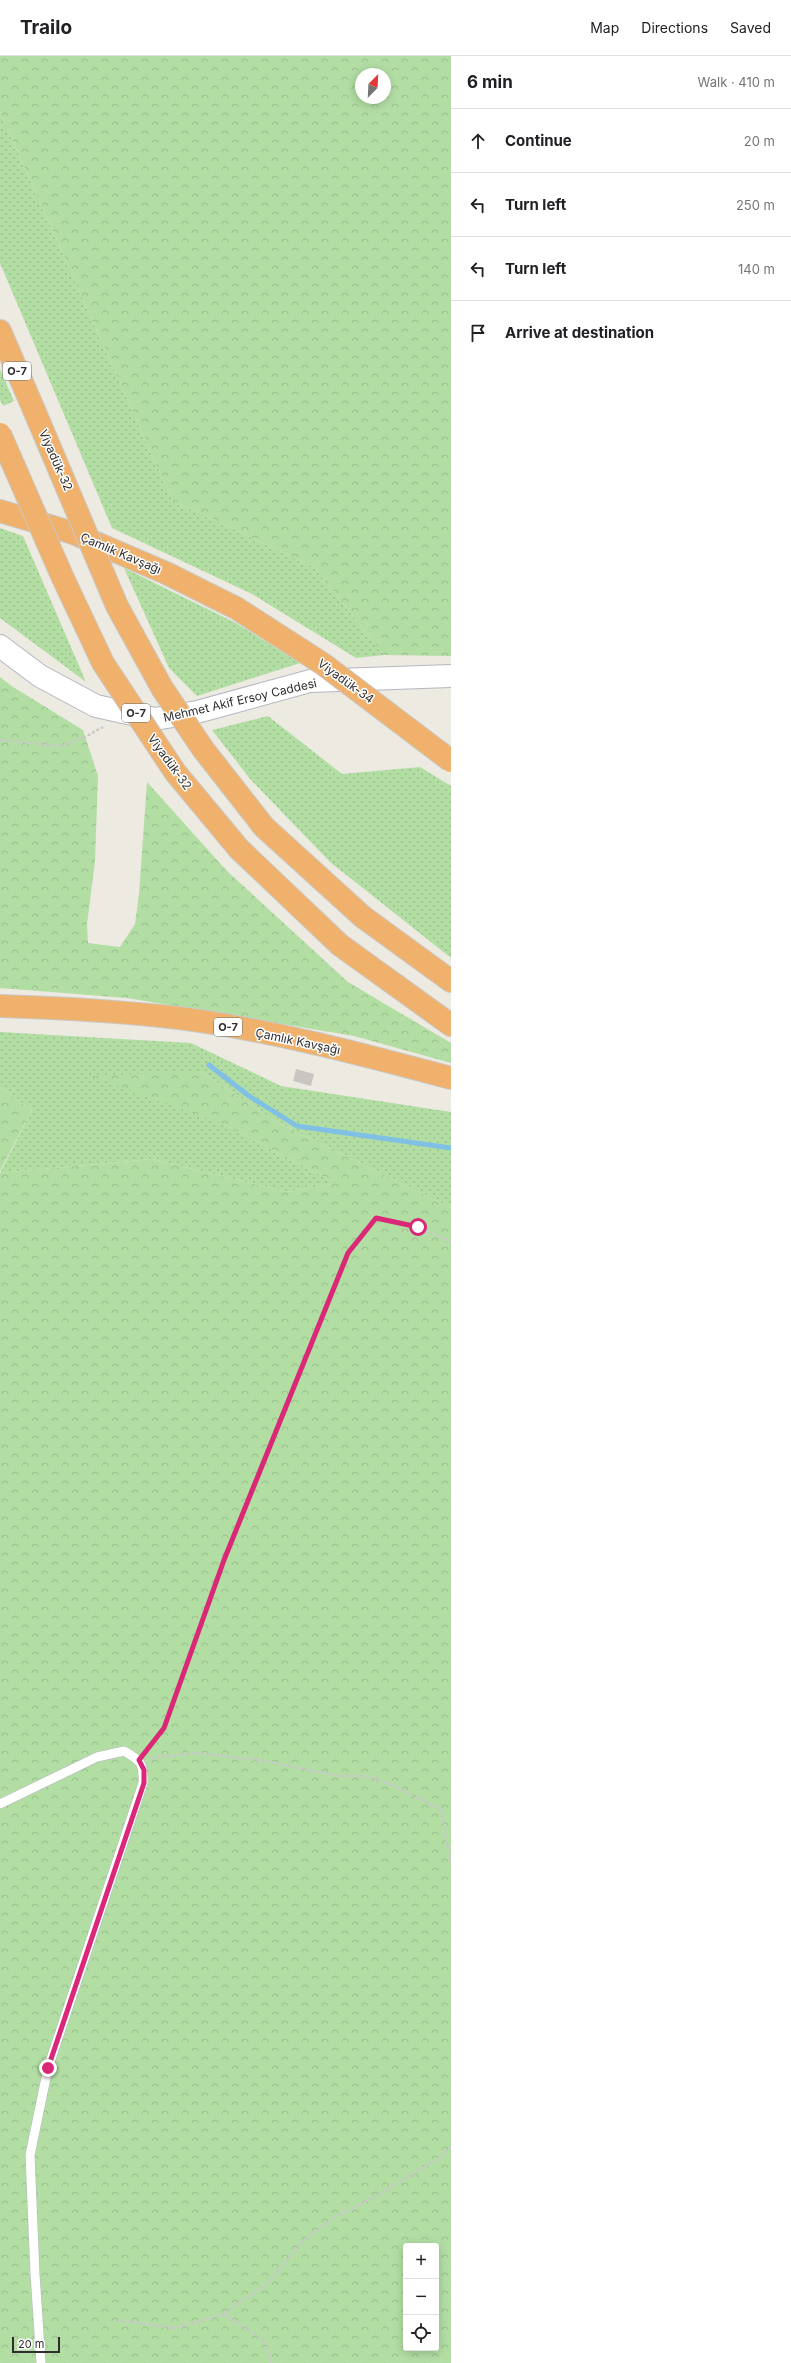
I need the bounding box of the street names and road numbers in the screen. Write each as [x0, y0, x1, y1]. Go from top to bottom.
road number: O-7 [3, 362, 31, 380]
street label: Viyadük-32 [36, 427, 76, 493]
street label: Çamlık Kavşağı [78, 529, 164, 577]
street label: Viyadük-34 [315, 656, 377, 707]
street label: Mehmet Akif Ersoy Caddesi [162, 675, 318, 725]
road number: O-7 [122, 704, 150, 722]
street label: Viyadük-32 [145, 731, 195, 793]
road number: O-7 [214, 1018, 242, 1036]
street label: Çamlık Kavşağı [254, 1025, 342, 1057]

